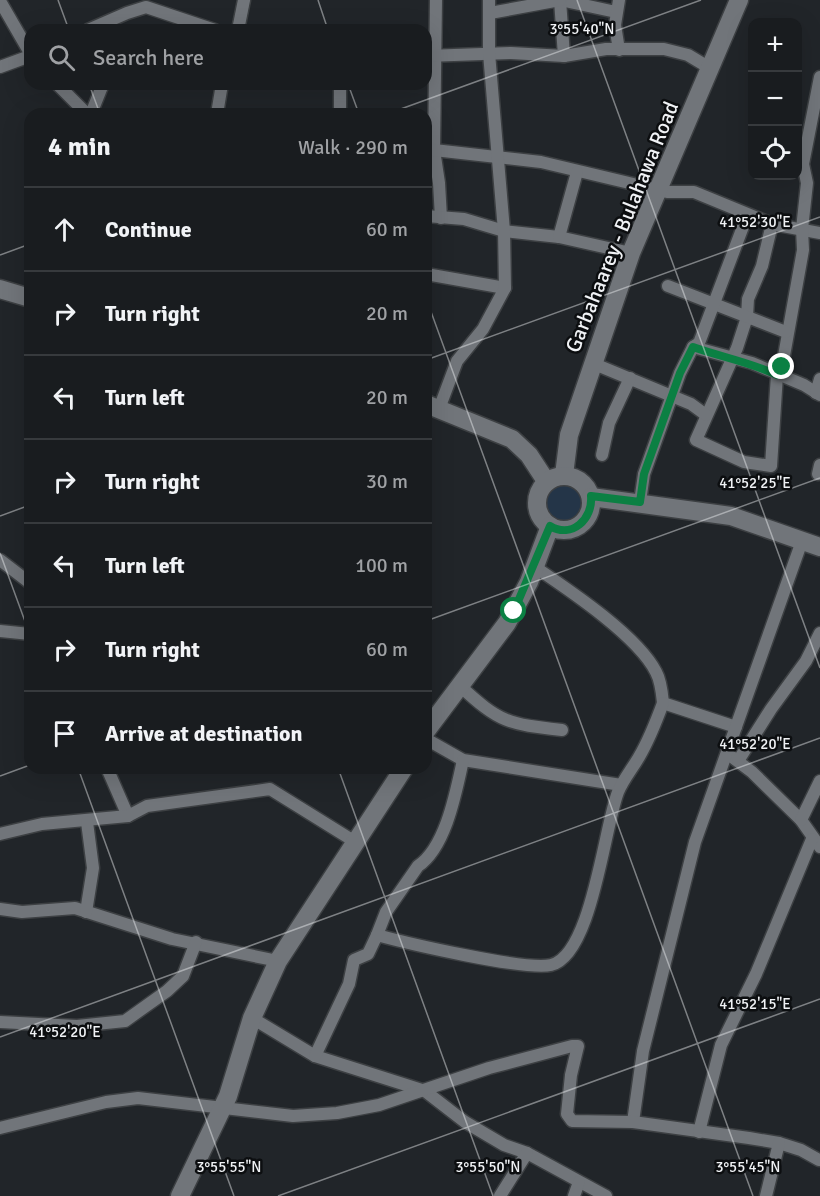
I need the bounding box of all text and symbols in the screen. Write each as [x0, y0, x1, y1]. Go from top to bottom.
map controls [748, 18, 802, 180]
button: + [748, 18, 802, 72]
text: 3°55'40"N [549, 20, 615, 38]
search box [24, 24, 432, 90]
icon: search [45, 41, 78, 74]
text: Search here [93, 44, 204, 71]
button: − [748, 72, 802, 126]
street label: Garbahaarey - Bulahawa Road [560, 98, 684, 356]
button: locate [748, 126, 802, 180]
text: 4 min [48, 131, 111, 163]
text: Walk · 290 m [298, 135, 408, 160]
icon: ahead [48, 213, 81, 246]
text: 41°52'30"E [719, 213, 791, 231]
text: Continue [105, 216, 192, 243]
text: 60 m [366, 217, 408, 242]
icon: right [48, 297, 81, 330]
text: Turn right [105, 300, 200, 327]
text: 20 m [366, 301, 408, 326]
route end [768, 353, 794, 379]
icon: left [48, 381, 81, 414]
text: Turn left [105, 384, 185, 411]
text: 20 m [366, 385, 408, 410]
icon: right [48, 465, 81, 498]
text: Turn right [105, 468, 200, 495]
text: 30 m [366, 469, 408, 494]
text: 41°52'25"E [719, 474, 791, 492]
icon: left [48, 549, 81, 582]
text: Turn left [105, 552, 185, 579]
text: 100 m [355, 553, 408, 578]
route start [500, 597, 526, 623]
icon: right [48, 633, 81, 666]
text: Turn right [105, 636, 200, 663]
text: 60 m [366, 637, 408, 662]
icon: arrive [48, 717, 81, 750]
text: Arrive at destination [105, 720, 302, 747]
text: 41°52'20"E [719, 735, 791, 753]
text: 41°52'15"E [719, 995, 791, 1013]
text: 41°52'20"E [29, 1023, 101, 1041]
text: 3°55'55"N [196, 1158, 262, 1176]
text: 3°55'50"N [455, 1158, 521, 1176]
text: 3°55'45"N [715, 1158, 781, 1176]

